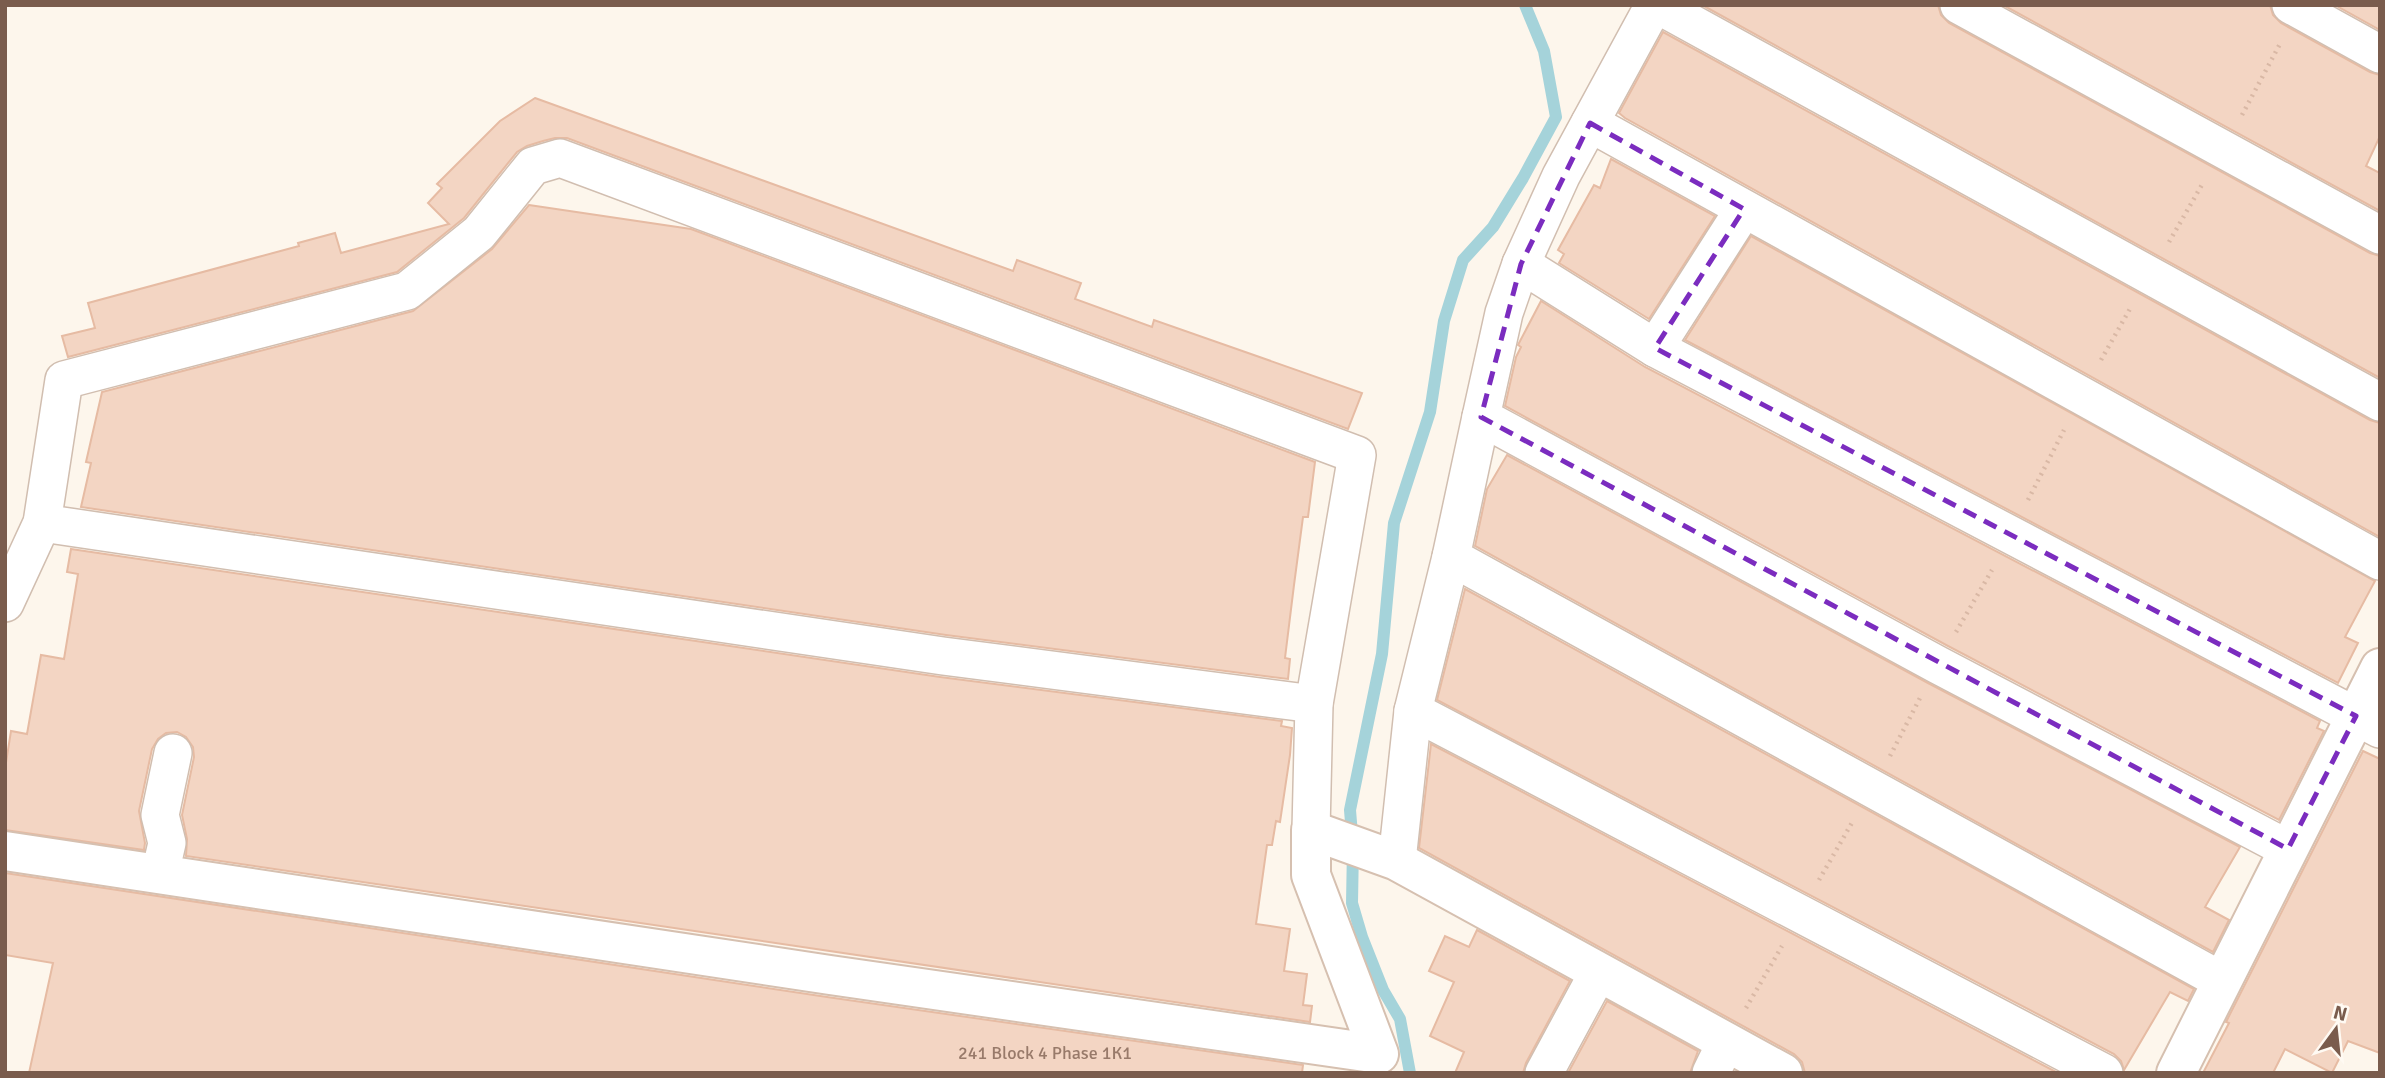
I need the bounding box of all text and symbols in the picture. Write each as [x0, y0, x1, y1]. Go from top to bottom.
north arrow [2301, 994, 2371, 1064]
text: N [2331, 1000, 2350, 1027]
house number: 241 Block 4 Phase 1K1 [958, 1042, 1132, 1064]

